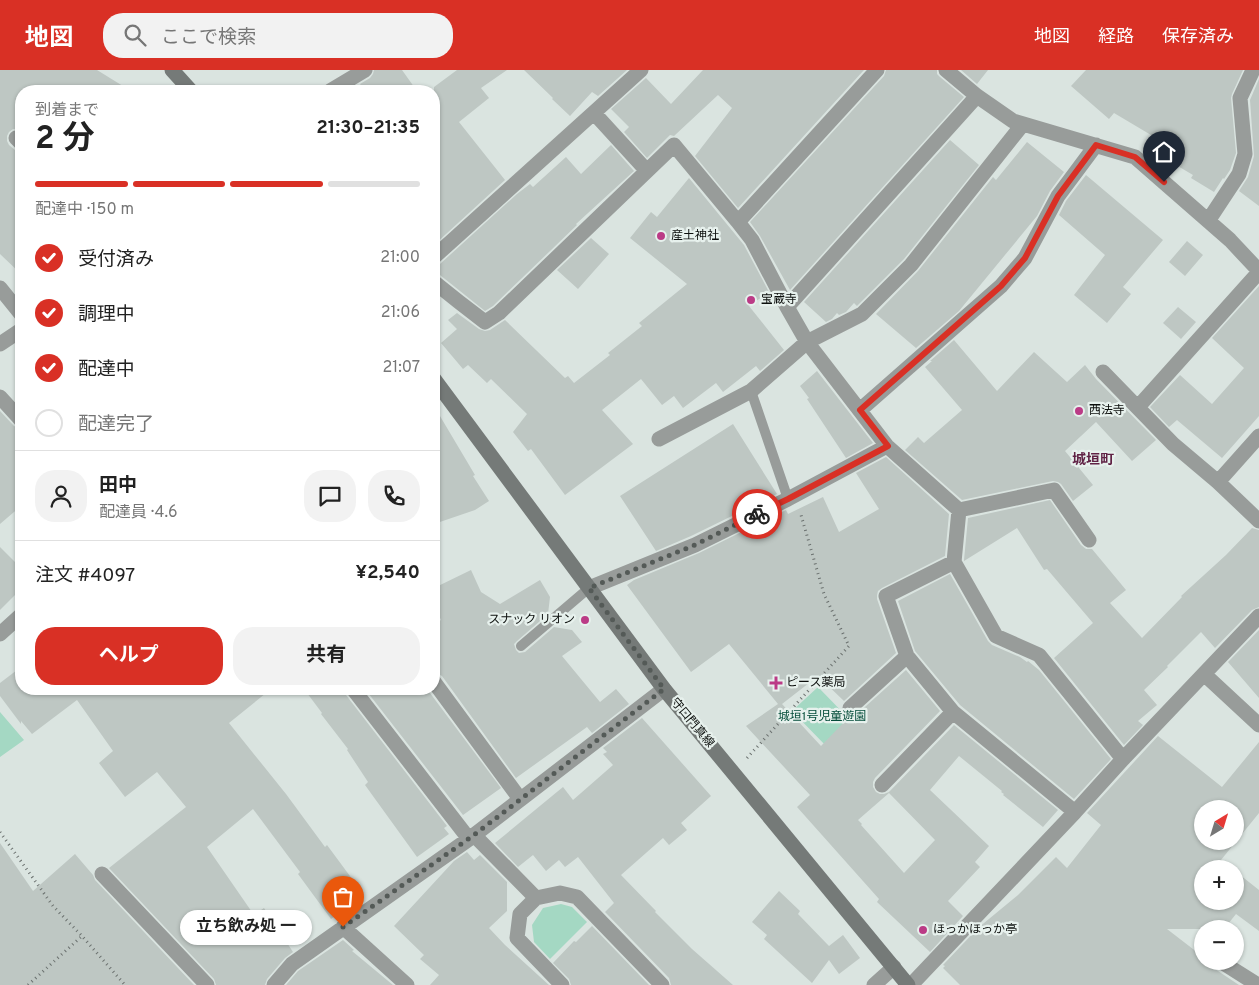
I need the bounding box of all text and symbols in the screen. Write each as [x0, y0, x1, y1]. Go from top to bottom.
search box [103, 13, 453, 58]
icon: search [121, 21, 149, 49]
text: 地図 [25, 24, 73, 54]
text: ここで検索 [161, 26, 256, 50]
text: 地図 [1034, 26, 1070, 49]
text: 経路 [1098, 26, 1134, 49]
text: 保存済み [1162, 26, 1234, 49]
text: 到着まで [35, 101, 99, 121]
text: 21:30–21:35 [316, 116, 420, 140]
text: 2 分 [35, 120, 95, 160]
pin [1143, 131, 1185, 182]
icon: home [1150, 138, 1178, 166]
text: 配達中 · 150 m [35, 200, 134, 220]
place label: 産土神社 [671, 228, 719, 244]
marker: 産土神社 [655, 230, 667, 242]
icon: check [35, 244, 63, 272]
text: 受付済み [78, 248, 154, 272]
text: 21:00 [380, 248, 420, 268]
place label: 宝蔵寺 [761, 292, 797, 308]
marker: 宝蔵寺 [745, 294, 757, 306]
icon: check [35, 299, 63, 327]
text: 調理中 [78, 303, 135, 327]
text: 21:06 [381, 303, 420, 323]
icon: check [35, 354, 63, 382]
text: 配達中 [78, 358, 135, 382]
text: 21:07 [382, 358, 420, 378]
place label: 西法寺 [1089, 403, 1125, 419]
marker: 西法寺 [1073, 405, 1085, 417]
text: 配達完了 [78, 413, 154, 437]
district label: 城垣町 [1072, 451, 1114, 469]
button: person [35, 470, 87, 522]
button: chat [304, 470, 356, 522]
button: phone [368, 470, 420, 522]
text: 田中 [99, 474, 137, 498]
courier [732, 489, 782, 539]
icon: bike [743, 500, 771, 528]
text: 配達員 · 4.6 [99, 503, 178, 523]
text: ¥2,540 [355, 561, 420, 585]
text: 注文 #4097 [35, 564, 135, 588]
place label: スナック リオン [488, 612, 575, 628]
marker: スナック リオン [579, 614, 591, 626]
button: ヘルプ [35, 627, 223, 685]
button: 共有 [233, 627, 420, 685]
place label: ピース薬局 [786, 675, 845, 691]
marker: ピース薬局 [770, 677, 782, 689]
street label: 守口門真線 [667, 695, 717, 751]
park label: 城垣1号児童遊園 [778, 709, 866, 725]
north arrow [1194, 800, 1244, 850]
map controls [1194, 800, 1244, 970]
button: + [1194, 860, 1244, 910]
pin [322, 876, 364, 927]
icon: bag [329, 883, 357, 911]
callout: 立ち飲み処 一 [180, 910, 313, 944]
text: 立ち飲み処 一 [196, 917, 296, 937]
button: − [1194, 920, 1244, 970]
place label: ほっかほっか亭 [933, 922, 1017, 938]
marker: ほっかほっか亭 [917, 924, 929, 936]

